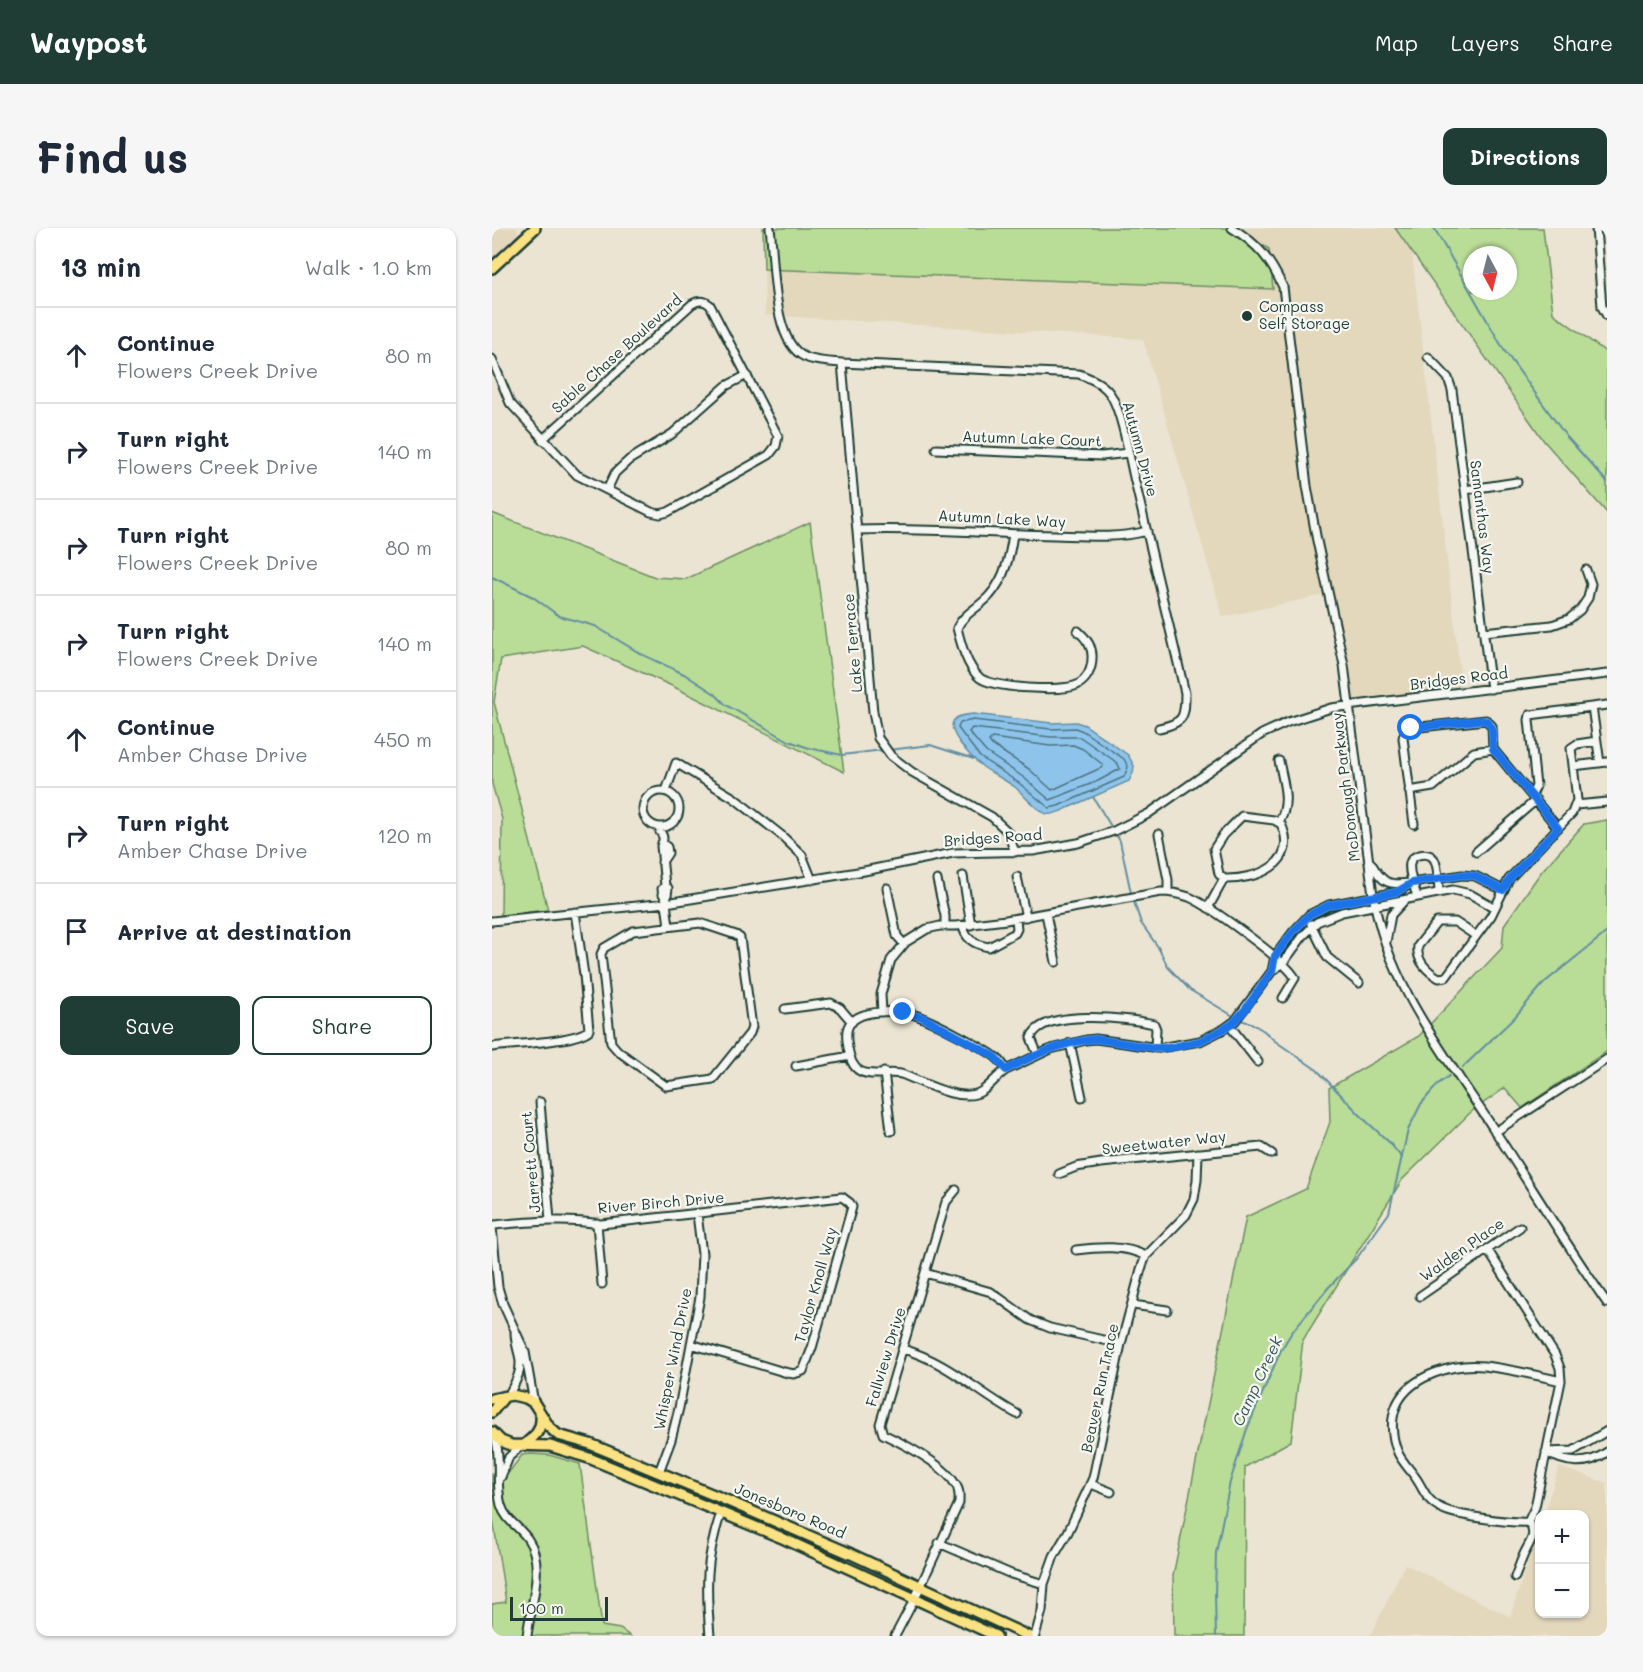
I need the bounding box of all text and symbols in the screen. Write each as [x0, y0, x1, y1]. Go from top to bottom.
text: Waypost [30, 24, 147, 60]
text: Map [1375, 29, 1418, 56]
text: Layers [1451, 29, 1520, 56]
text: Share [1553, 29, 1613, 56]
button: Directions [1443, 128, 1607, 185]
text: Find us [36, 129, 188, 184]
north arrow [1463, 246, 1517, 300]
text: 13 min [60, 250, 141, 284]
text: Walk · 1.0 km [305, 254, 432, 280]
street label: Sable Chase Boulevard [547, 289, 686, 417]
place label: Compass Self Storage [1259, 296, 1350, 333]
marker: Compass Self Storage [1240, 309, 1254, 323]
text: Continue [117, 328, 215, 357]
icon: ahead [60, 339, 93, 372]
text: 80 m [385, 342, 432, 368]
text: Flowers Creek Drive [117, 357, 318, 383]
street label: Autumn Drive [1119, 399, 1163, 499]
text: Turn right [117, 424, 229, 453]
street label: Autumn Lake Court [962, 426, 1102, 450]
icon: right [60, 435, 93, 468]
text: 140 m [377, 438, 432, 464]
text: Flowers Creek Drive [117, 453, 318, 479]
street label: Samanthas Way [1466, 459, 1500, 575]
street label: Autumn Lake Way [938, 505, 1067, 531]
text: Turn right [117, 520, 229, 549]
icon: right [60, 531, 93, 564]
text: 80 m [385, 534, 432, 560]
text: Flowers Creek Drive [117, 549, 318, 575]
street label: Lake Terrace [838, 593, 866, 693]
text: Turn right [117, 616, 229, 645]
icon: right [60, 627, 93, 660]
text: 140 m [377, 630, 432, 656]
text: Flowers Creek Drive [117, 645, 318, 671]
street label: Bridges Road [1409, 662, 1509, 694]
street label: McDonough Parkway [1326, 711, 1364, 863]
text: Continue [117, 712, 215, 741]
route start [1397, 714, 1423, 740]
icon: ahead [60, 723, 93, 756]
text: 450 m [374, 726, 432, 752]
text: Amber Chase Drive [117, 741, 308, 767]
text: Turn right [117, 808, 229, 837]
icon: right [60, 819, 93, 852]
text: 120 m [377, 822, 432, 848]
street label: Bridges Road [943, 824, 1043, 850]
text: Amber Chase Drive [117, 837, 308, 863]
icon: arrive [60, 915, 93, 948]
text: Arrive at destination [117, 917, 352, 946]
button: Save [60, 996, 240, 1055]
button: Share [252, 996, 432, 1055]
route end [889, 998, 915, 1024]
street label: Jarrett Court [516, 1110, 544, 1214]
street label: Sweetwater Way [1101, 1126, 1227, 1158]
street label: River Birch Drive [597, 1187, 725, 1217]
street label: Walden Place [1415, 1213, 1508, 1286]
street label: Taylor Knoll Way [789, 1224, 841, 1345]
street label: Whisper Wind Drive [648, 1286, 696, 1432]
street label: Fallview Drive [860, 1304, 910, 1409]
street label: Beaver Run Trace [1076, 1321, 1123, 1454]
water label: Camp Creek [1227, 1332, 1287, 1429]
street label: Jonesboro Road [732, 1478, 849, 1543]
map controls [1535, 1510, 1589, 1618]
button: + [1535, 1510, 1589, 1564]
button: − [1535, 1564, 1589, 1618]
scale bar [510, 1594, 608, 1622]
text: 100 m [519, 1597, 564, 1618]

